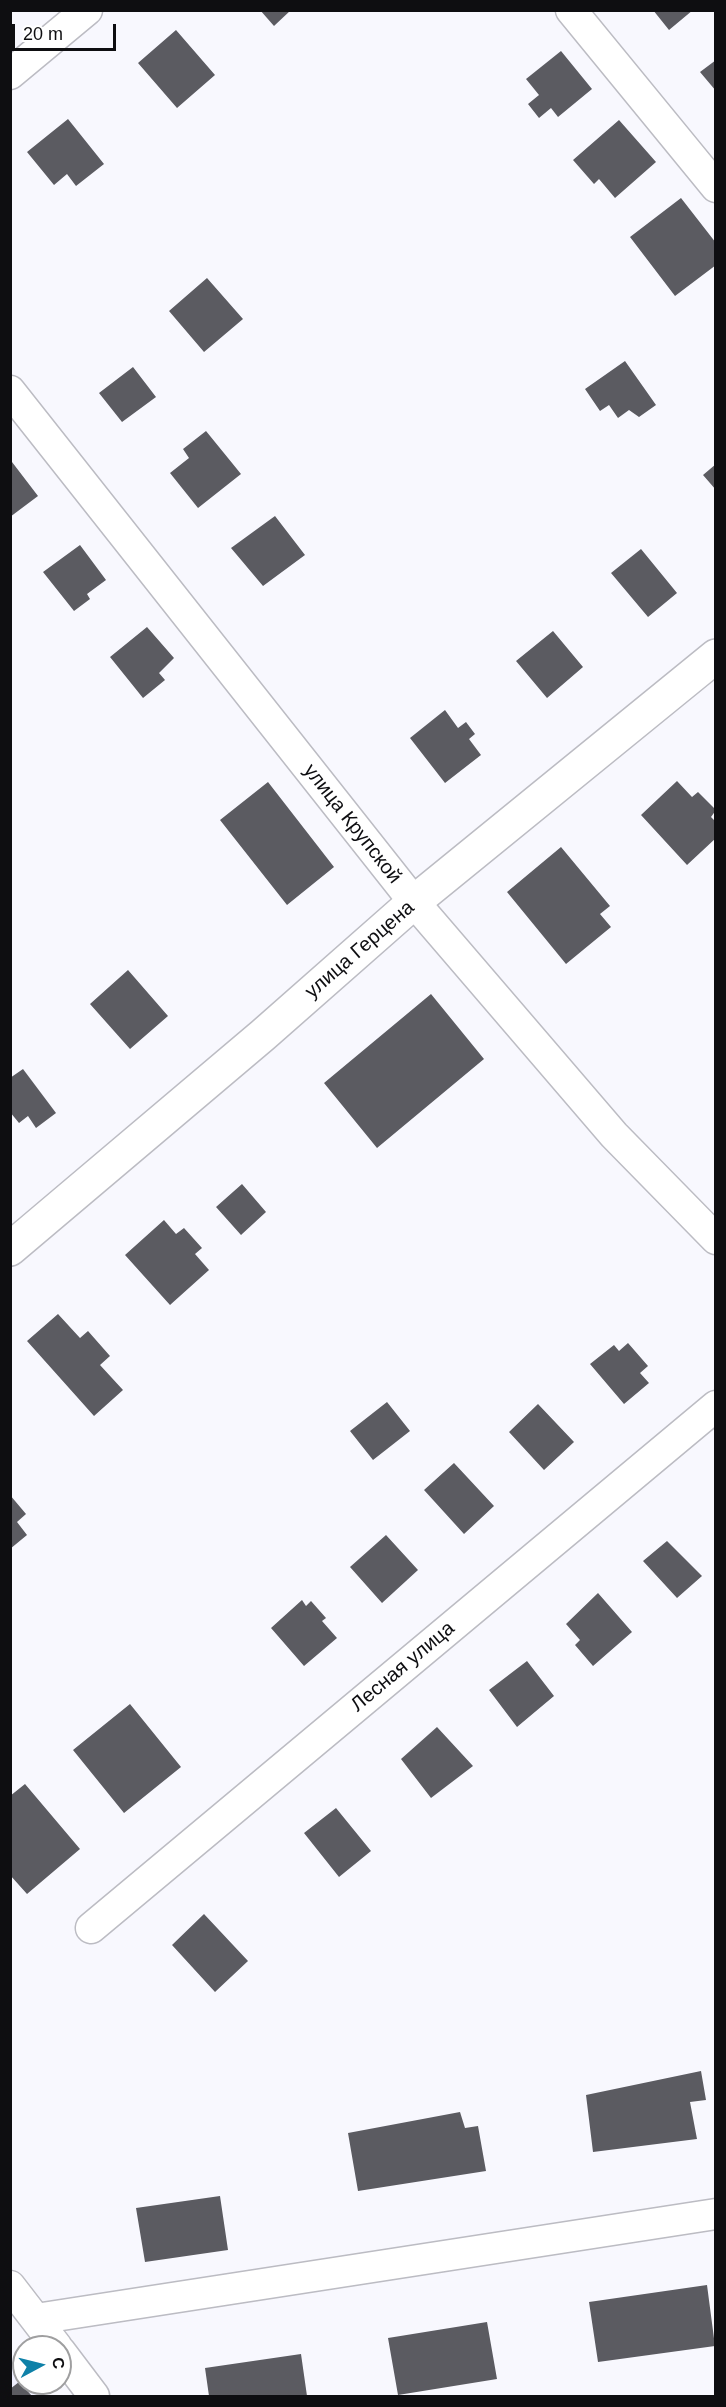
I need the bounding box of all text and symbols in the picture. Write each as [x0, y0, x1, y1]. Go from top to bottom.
scale bar [15, 12, 118, 50]
text: 20 m [23, 24, 63, 44]
street label: улица Крупской [298, 759, 406, 889]
street label: улица Герцена [301, 896, 419, 1004]
street label: Лесная улица [346, 1617, 460, 1717]
north arrow [12, 2335, 72, 2395]
text: С [49, 2356, 68, 2370]

